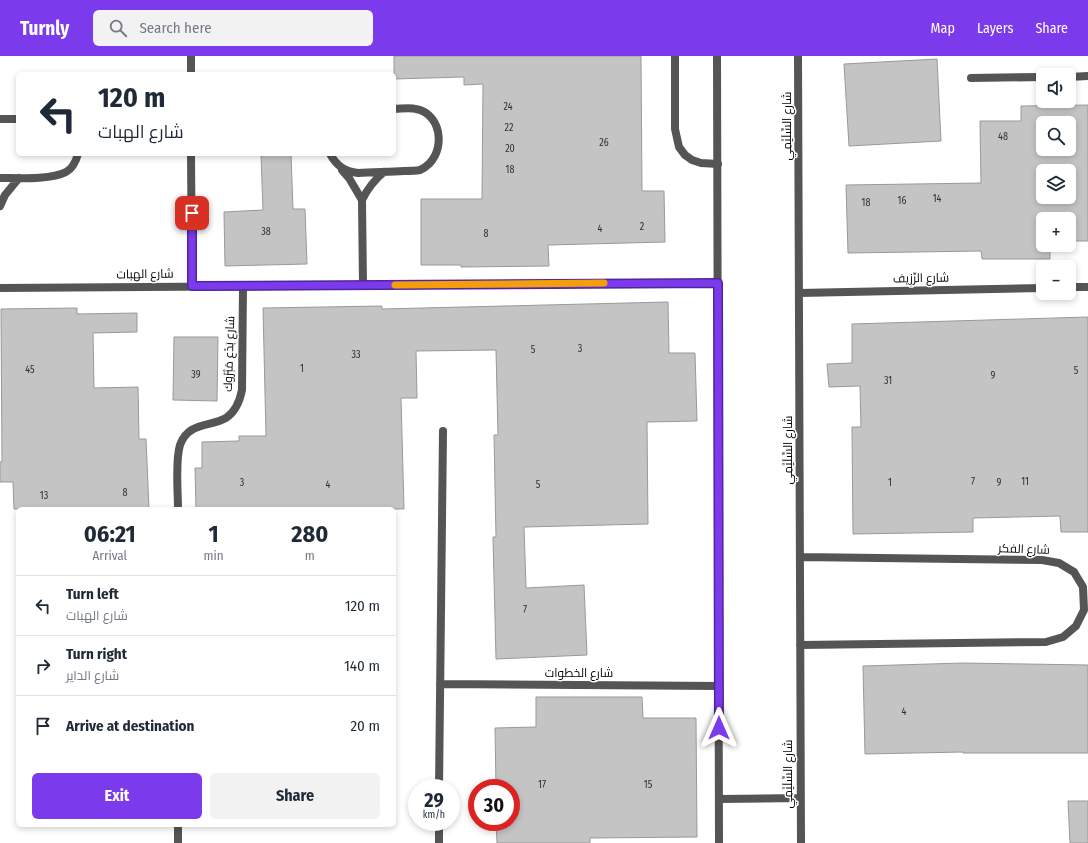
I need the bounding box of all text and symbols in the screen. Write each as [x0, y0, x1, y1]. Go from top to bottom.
search box [93, 10, 373, 46]
text: Turnly [20, 17, 69, 40]
icon: search [107, 17, 129, 39]
text: Search here [139, 19, 212, 37]
text: Map [931, 20, 955, 37]
text: Layers [977, 20, 1013, 37]
text: Share [1035, 20, 1068, 37]
map controls [1036, 68, 1076, 300]
button: sound [1036, 68, 1076, 108]
text: 120 m [98, 81, 165, 114]
icon: left [32, 88, 84, 140]
street label: شارع السِّلَيْمِي [780, 92, 797, 160]
house number: 24 [503, 101, 513, 113]
button: search [1036, 116, 1076, 156]
text: شارع الهبات [98, 121, 184, 143]
house number: 22 [505, 122, 514, 134]
house number: 48 [998, 131, 1008, 143]
house number: 26 [599, 137, 609, 149]
house number: 20 [505, 143, 515, 155]
house number: 18 [506, 164, 514, 176]
button: layers [1036, 164, 1076, 204]
house number: 14 [933, 193, 942, 205]
house number: 16 [898, 195, 906, 207]
pin [175, 196, 209, 230]
house number: 18 [862, 197, 870, 209]
icon: arrive [181, 202, 203, 224]
button: + [1036, 212, 1076, 252]
house number: 2 [640, 221, 645, 233]
house number: 4 [598, 223, 603, 235]
house number: 38 [261, 226, 271, 238]
house number: 8 [484, 228, 489, 240]
button: − [1036, 260, 1076, 300]
street label: شارع الهبات [116, 267, 174, 282]
street label: شارع الرِّزِيف [893, 271, 949, 287]
street label: شارع بَدْع مَبْرُوك [221, 316, 238, 392]
house number: 3 [578, 343, 583, 355]
house number: 5 [531, 344, 536, 356]
house number: 33 [351, 349, 361, 361]
house number: 1 [300, 363, 304, 375]
house number: 45 [25, 364, 35, 376]
house number: 5 [1074, 365, 1079, 377]
house number: 39 [191, 369, 201, 381]
house number: 9 [991, 370, 996, 382]
house number: 31 [884, 375, 892, 387]
street label: شارع السِّلَيْمِي [781, 416, 798, 484]
house number: 7 [971, 476, 975, 488]
house number: 11 [1021, 476, 1029, 488]
house number: 3 [240, 477, 245, 489]
house number: 1 [888, 477, 892, 489]
house number: 9 [997, 477, 1002, 489]
house number: 4 [326, 479, 331, 491]
house number: 5 [536, 479, 541, 491]
house number: 8 [123, 487, 128, 499]
house number: 13 [40, 490, 49, 502]
text: 06:21 [84, 520, 136, 548]
text: 1 [208, 520, 219, 548]
text: 280 [291, 520, 328, 548]
street label: شارع الفكر [997, 541, 1050, 558]
text: Arrival [93, 548, 127, 563]
text: min [203, 548, 224, 563]
text: m [305, 548, 315, 563]
text: Turn left [66, 585, 119, 603]
icon: left [32, 595, 54, 617]
text: 120 m [345, 597, 380, 615]
house number: 7 [523, 604, 527, 616]
text: شارع الهبات [66, 608, 128, 623]
text: Turn right [66, 645, 127, 663]
icon: right [32, 655, 54, 677]
text: 140 m [344, 657, 380, 675]
street label: شارع الخطوات [545, 666, 613, 681]
text: شارع الداير [66, 668, 119, 683]
house number: 4 [902, 706, 907, 718]
position arrow [698, 707, 740, 749]
icon: arrive [32, 715, 54, 737]
text: Arrive at destination [66, 717, 194, 735]
text: 20 m [351, 717, 380, 735]
street label: شارع السِّلَيْمِي [781, 740, 798, 808]
button: Exit [32, 773, 202, 819]
button: Share [210, 773, 380, 819]
speed limit sign: 30 [468, 779, 520, 831]
house number: 17 [538, 779, 546, 791]
house number: 15 [644, 779, 653, 791]
text: 29 [424, 788, 444, 812]
text: km/h [423, 809, 445, 821]

